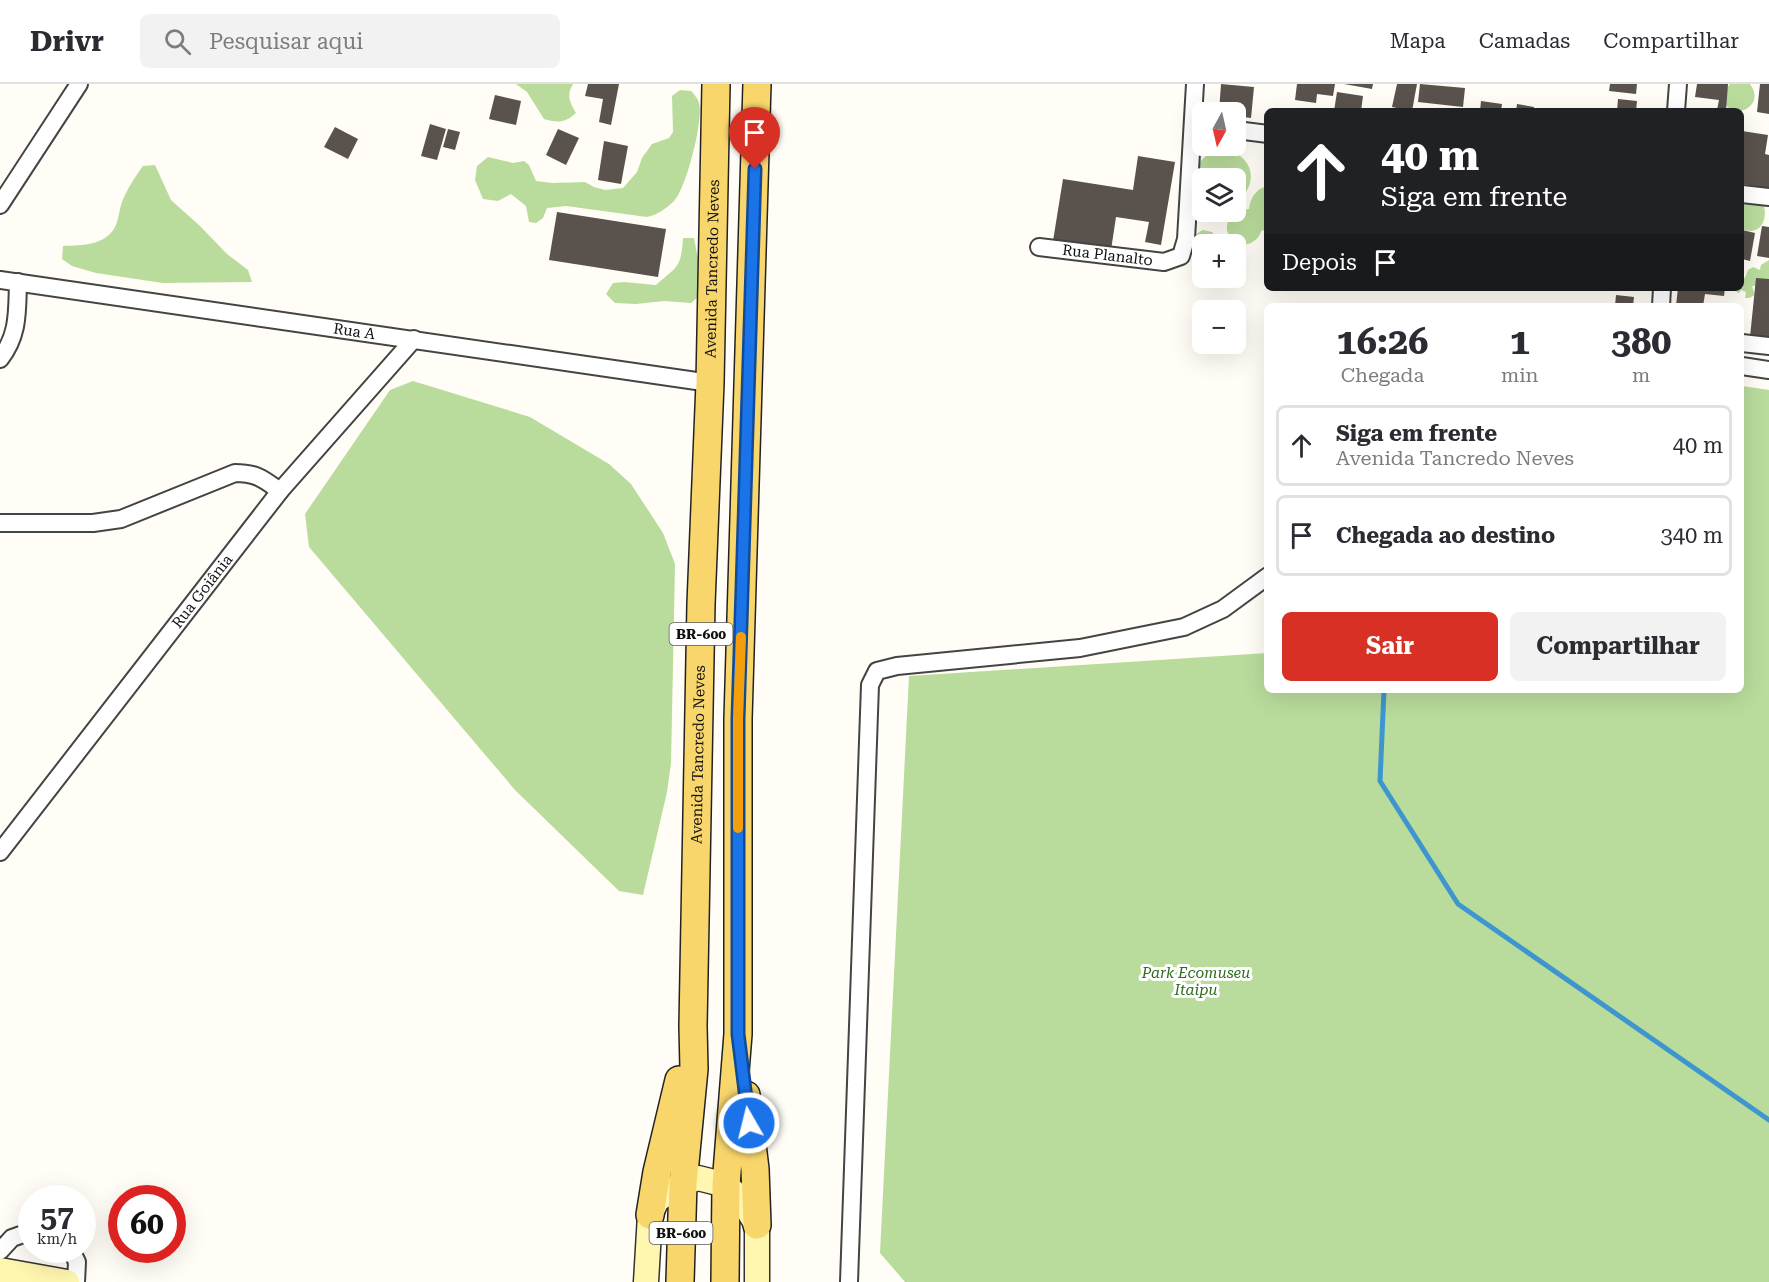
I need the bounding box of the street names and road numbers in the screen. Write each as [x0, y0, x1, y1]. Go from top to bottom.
street label: Avenida Tancredo Neves [701, 179, 723, 358]
street label: Rua Planalto [1061, 241, 1154, 270]
street label: Rua A [332, 319, 377, 343]
street label: Rua Goiânia [168, 551, 236, 632]
road number: BR-600 [670, 623, 732, 645]
street label: Avenida Tancredo Neves [687, 665, 709, 844]
road number: BR-600 [650, 1222, 712, 1244]

